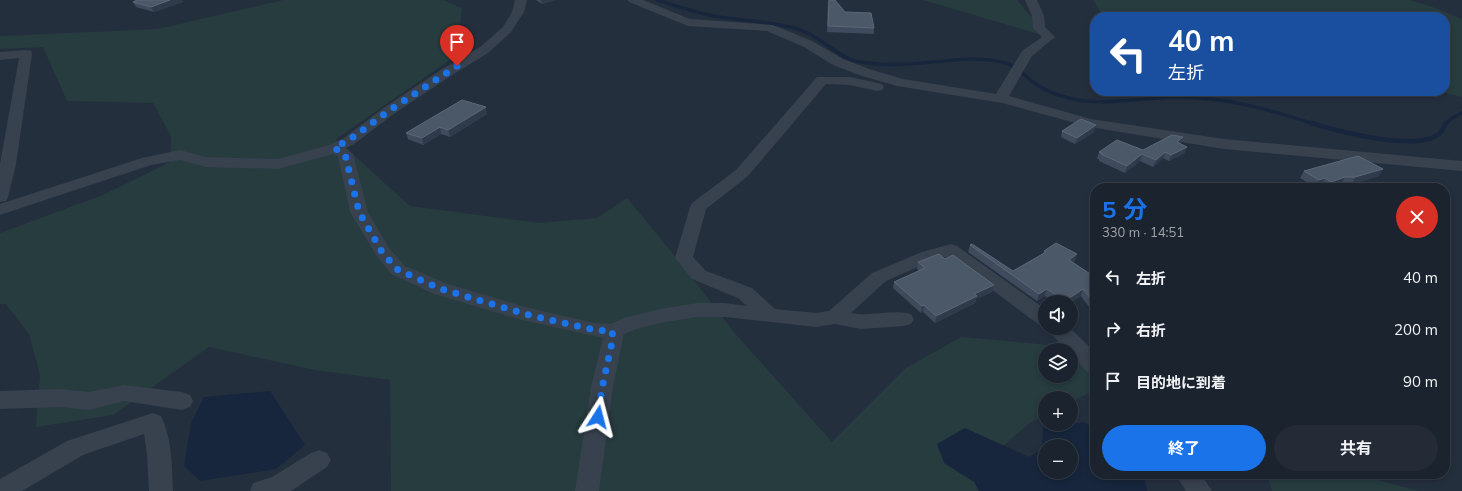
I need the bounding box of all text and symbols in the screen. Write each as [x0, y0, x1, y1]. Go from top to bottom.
text: 40 m [1168, 23, 1234, 58]
pin [440, 25, 474, 66]
icon: left [1102, 28, 1154, 80]
icon: arrive [446, 31, 468, 53]
text: 左折 [1168, 61, 1204, 84]
text: 5 分 [1102, 194, 1147, 224]
button: close [1396, 196, 1438, 238]
text: 330 m · 14:51 [1102, 224, 1184, 240]
icon: left [1102, 266, 1124, 288]
text: 40 m [1403, 268, 1438, 287]
text: 左折 [1136, 269, 1166, 288]
map controls [1038, 295, 1078, 479]
button: sound [1038, 295, 1078, 335]
icon: right [1102, 318, 1124, 340]
text: 200 m [1394, 320, 1438, 339]
text: 右折 [1136, 321, 1166, 340]
button: layers [1038, 343, 1078, 383]
icon: arrive [1102, 370, 1124, 392]
text: 90 m [1403, 372, 1438, 391]
text: 目的地に到着 [1136, 373, 1226, 392]
button: + [1038, 391, 1078, 431]
position arrow [577, 396, 619, 438]
button: 終了 [1102, 425, 1266, 471]
button: 共有 [1274, 425, 1438, 471]
button: − [1038, 439, 1078, 479]

